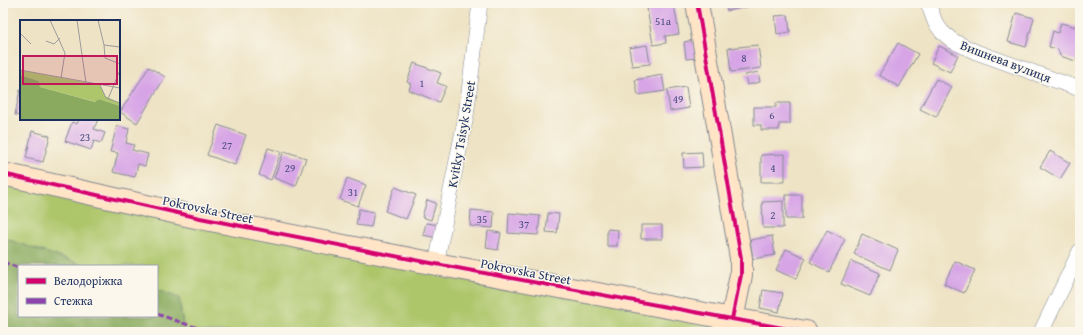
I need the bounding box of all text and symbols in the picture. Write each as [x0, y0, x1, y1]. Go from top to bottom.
house number: 51а [655, 13, 672, 29]
inset map [20, 20, 120, 120]
street label: Вишнева вулиця [958, 35, 1054, 88]
house number: 8 [741, 50, 747, 66]
house number: 1 [419, 75, 425, 91]
street label: Kvitky Tsisyk Street [443, 79, 480, 189]
house number: 49 [673, 91, 683, 107]
house number: 6 [769, 107, 775, 123]
house number: 23 [80, 129, 90, 145]
house number: 27 [222, 137, 232, 153]
house number: 29 [285, 160, 295, 176]
house number: 4 [770, 160, 776, 176]
house number: 31 [348, 184, 358, 200]
street label: Pokrovska Street [161, 191, 255, 228]
house number: 2 [770, 207, 776, 223]
house number: 35 [477, 211, 487, 227]
house number: 37 [519, 216, 529, 232]
street label: Pokrovska Street [479, 253, 573, 290]
legend [18, 265, 158, 317]
text: Велодоріжка [54, 272, 123, 289]
text: Стежка [54, 292, 93, 309]

